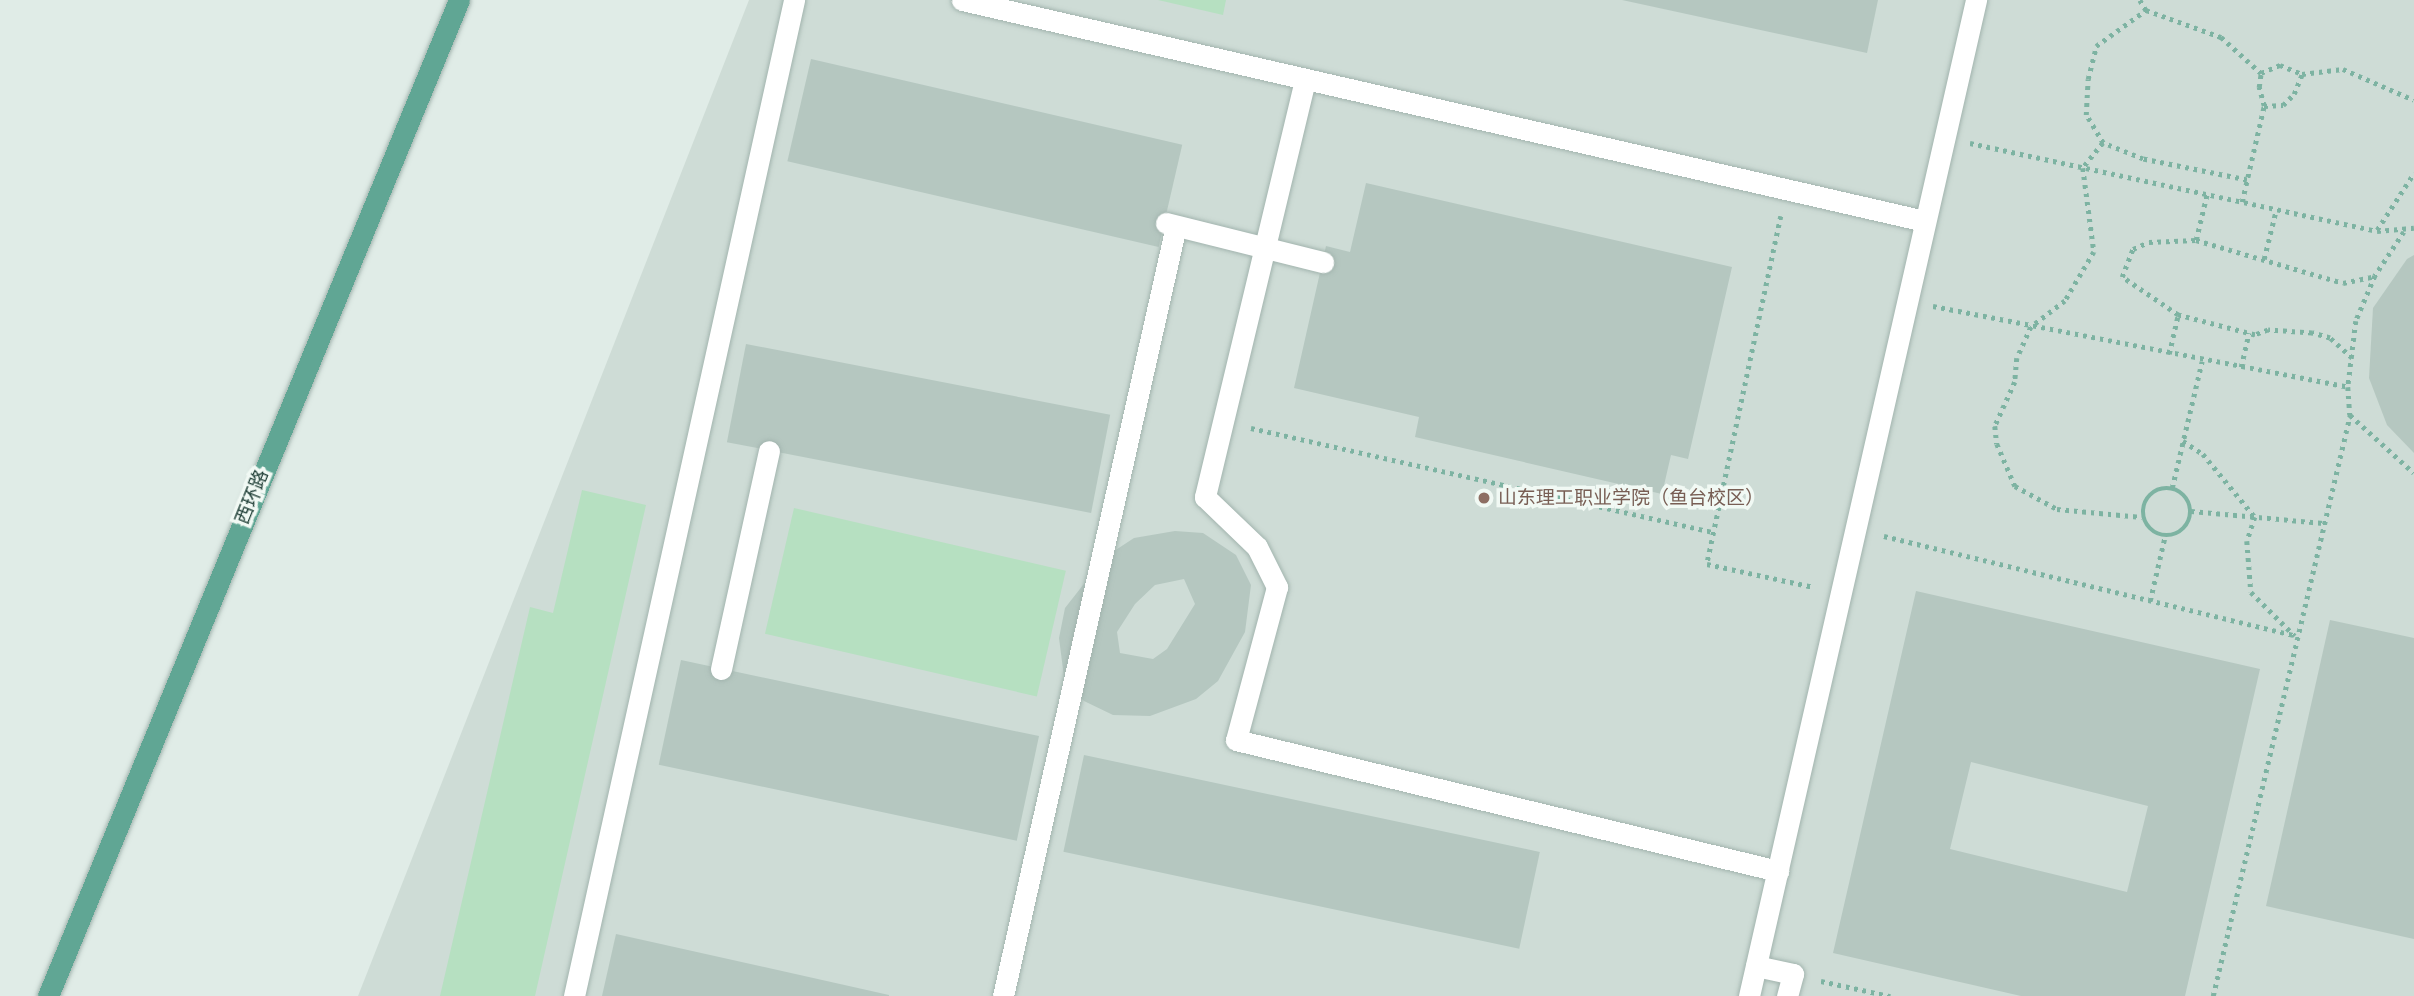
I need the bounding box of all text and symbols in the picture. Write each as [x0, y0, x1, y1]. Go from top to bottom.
street label: 西环路 [231, 466, 273, 528]
place label: 山东理工职业学院（鱼台校区） [1498, 487, 1764, 509]
marker: 山东理工职业学院（鱼台校区） [1476, 490, 1492, 506]

